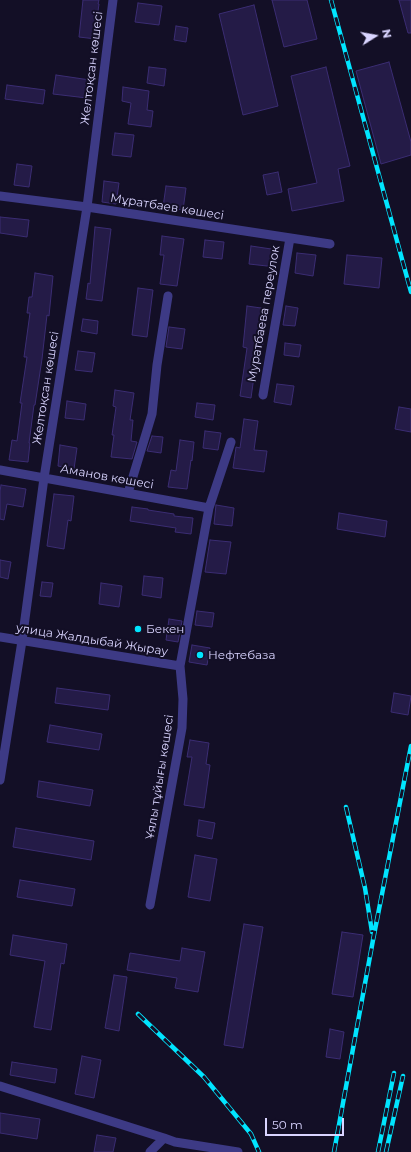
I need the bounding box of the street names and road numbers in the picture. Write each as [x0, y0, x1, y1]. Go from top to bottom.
street label: Желтоқсан көшесі [78, 10, 106, 126]
street label: Мұратбаев көшесі [109, 191, 225, 223]
street label: Муратбаева переулок [245, 245, 283, 383]
street label: Желтоқсан көшесі [30, 330, 62, 446]
street label: Аманов көшесі [59, 462, 155, 492]
street label: улица Жалдыбай Жырау [15, 621, 169, 659]
street label: Ұялы тұйығы көшесі [143, 714, 177, 840]

